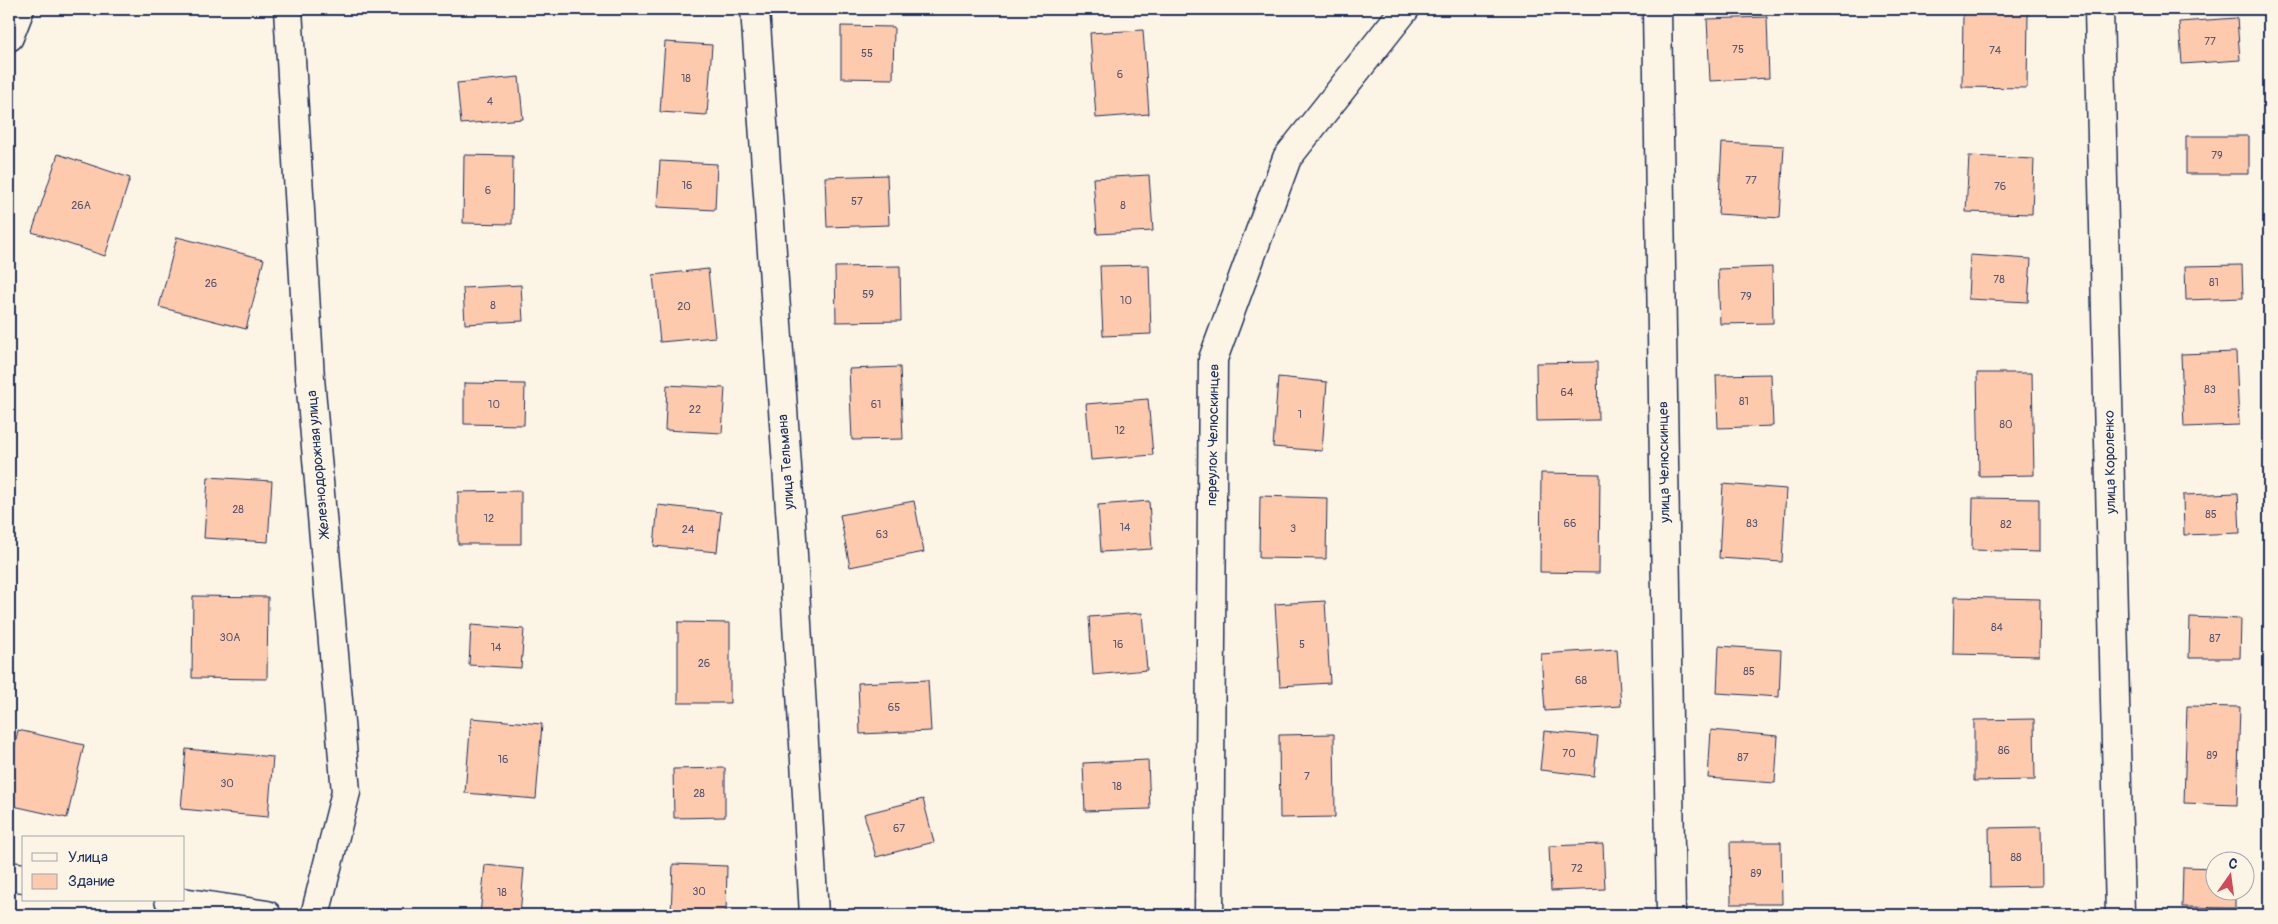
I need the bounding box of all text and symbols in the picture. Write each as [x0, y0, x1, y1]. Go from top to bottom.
house number: 77 [2204, 35, 2216, 48]
house number: 75 [1732, 43, 1744, 56]
house number: 74 [1989, 44, 2002, 57]
house number: 55 [861, 47, 873, 60]
house number: 6 [1117, 68, 1123, 81]
house number: 18 [681, 72, 691, 85]
house number: 4 [487, 95, 494, 108]
house number: 79 [2211, 149, 2223, 162]
house number: 77 [1745, 174, 1757, 187]
house number: 16 [682, 179, 692, 192]
house number: 76 [1994, 180, 2006, 193]
house number: 6 [485, 184, 491, 197]
house number: 57 [851, 195, 863, 208]
house number: 26А [71, 199, 91, 212]
house number: 8 [1120, 199, 1126, 212]
house number: 78 [1993, 273, 2005, 286]
house number: 81 [2209, 276, 2219, 289]
house number: 26 [205, 277, 217, 290]
house number: 59 [862, 288, 874, 301]
house number: 79 [1740, 290, 1752, 303]
house number: 10 [1120, 294, 1132, 307]
house number: 8 [490, 299, 496, 312]
house number: 20 [677, 300, 691, 313]
street label: переулок Челюскинцев [1203, 364, 1223, 506]
house number: 83 [2204, 383, 2216, 396]
house number: 64 [1561, 386, 1574, 399]
street label: Железнодорожная улица [303, 390, 333, 540]
house number: 81 [1739, 395, 1749, 408]
house number: 10 [488, 398, 500, 411]
house number: 61 [871, 398, 881, 411]
street label: улица Челюскинцев [1654, 401, 1674, 524]
house number: 22 [689, 403, 701, 416]
house number: 1 [1298, 408, 1302, 421]
street label: улица Короленко [2101, 410, 2119, 515]
street label: улица Тельмана [774, 414, 798, 511]
house number: 80 [1999, 418, 2013, 431]
house number: 12 [1115, 424, 1125, 437]
house number: 28 [232, 503, 244, 516]
house number: 85 [2205, 508, 2217, 521]
house number: 12 [484, 512, 494, 525]
house number: 66 [1564, 517, 1576, 530]
house number: 83 [1746, 517, 1758, 530]
house number: 82 [2000, 518, 2012, 531]
house number: 14 [1120, 521, 1131, 534]
house number: 3 [1290, 522, 1296, 535]
house number: 24 [682, 523, 695, 536]
house number: 63 [876, 528, 888, 541]
house number: 84 [1991, 621, 2004, 634]
house number: 30А [220, 631, 240, 644]
house number: 87 [2209, 632, 2221, 645]
house number: 16 [1113, 638, 1123, 651]
house number: 5 [1299, 638, 1305, 651]
house number: 14 [491, 641, 502, 654]
house number: 26 [698, 657, 710, 670]
house number: 85 [1743, 665, 1755, 678]
house number: 68 [1575, 674, 1587, 687]
house number: 65 [888, 701, 900, 714]
house number: 86 [1998, 744, 2010, 757]
house number: 70 [1562, 747, 1576, 760]
house number: 89 [2206, 749, 2218, 762]
house number: 87 [1737, 751, 1749, 764]
house number: 16 [498, 753, 508, 766]
house number: 7 [1304, 770, 1310, 783]
house number: 30 [220, 777, 234, 790]
house number: 18 [1112, 780, 1122, 793]
house number: 28 [693, 787, 705, 800]
house number: 67 [893, 822, 905, 835]
legend [22, 836, 185, 902]
text: Улица [68, 848, 108, 867]
house number: 88 [2010, 851, 2022, 864]
north arrow [2206, 852, 2256, 902]
text: С [2227, 855, 2240, 873]
house number: 72 [1571, 862, 1583, 875]
house number: 89 [1750, 867, 1762, 880]
text: Здание [68, 872, 115, 891]
house number: 30 [692, 885, 706, 898]
house number: 18 [497, 886, 507, 899]

